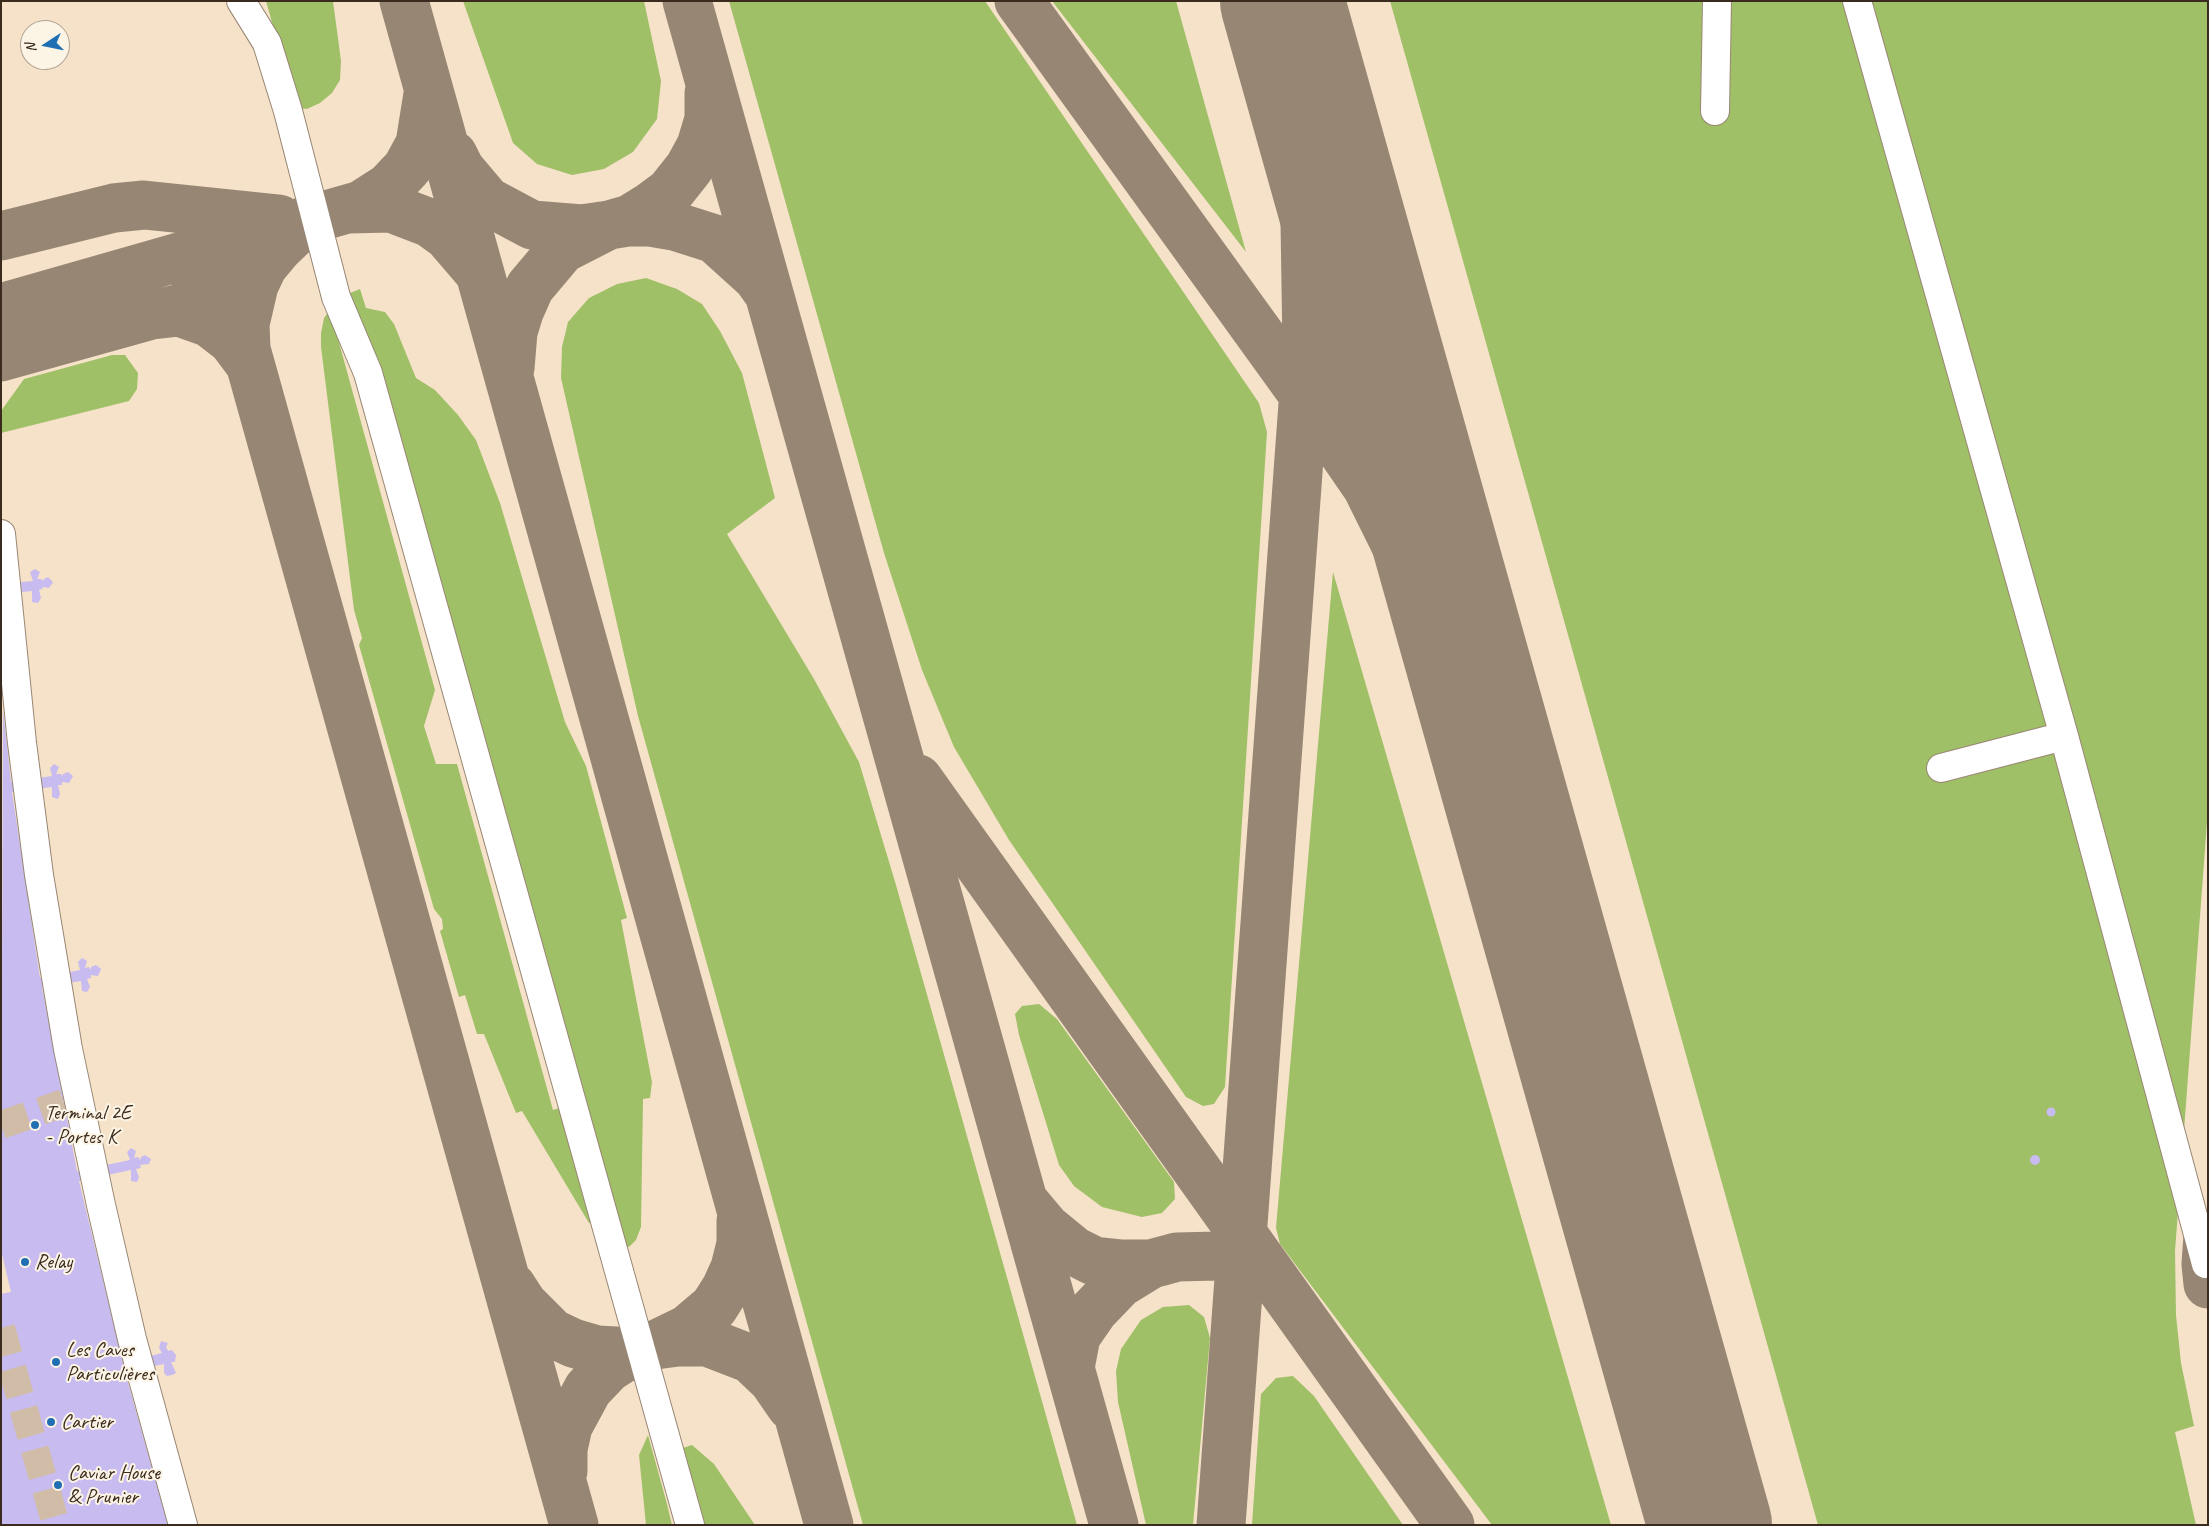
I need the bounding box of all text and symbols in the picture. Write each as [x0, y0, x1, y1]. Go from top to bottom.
north arrow [20, 20, 70, 70]
text: N [22, 42, 40, 54]
place label: Terminal 2E - Portes K [45, 1100, 131, 1150]
marker: Terminal 2E - Portes K [29, 1119, 41, 1131]
place label: Relay [35, 1249, 72, 1275]
marker: Relay [19, 1256, 31, 1268]
place label: Les Caves Particulières [66, 1337, 154, 1387]
marker: Les Caves Particulières [50, 1356, 62, 1368]
place label: Cartier [61, 1409, 113, 1435]
marker: Cartier [45, 1416, 57, 1428]
place label: Caviar House & Prunier [68, 1460, 160, 1510]
marker: Caviar House & Prunier [52, 1479, 64, 1491]

